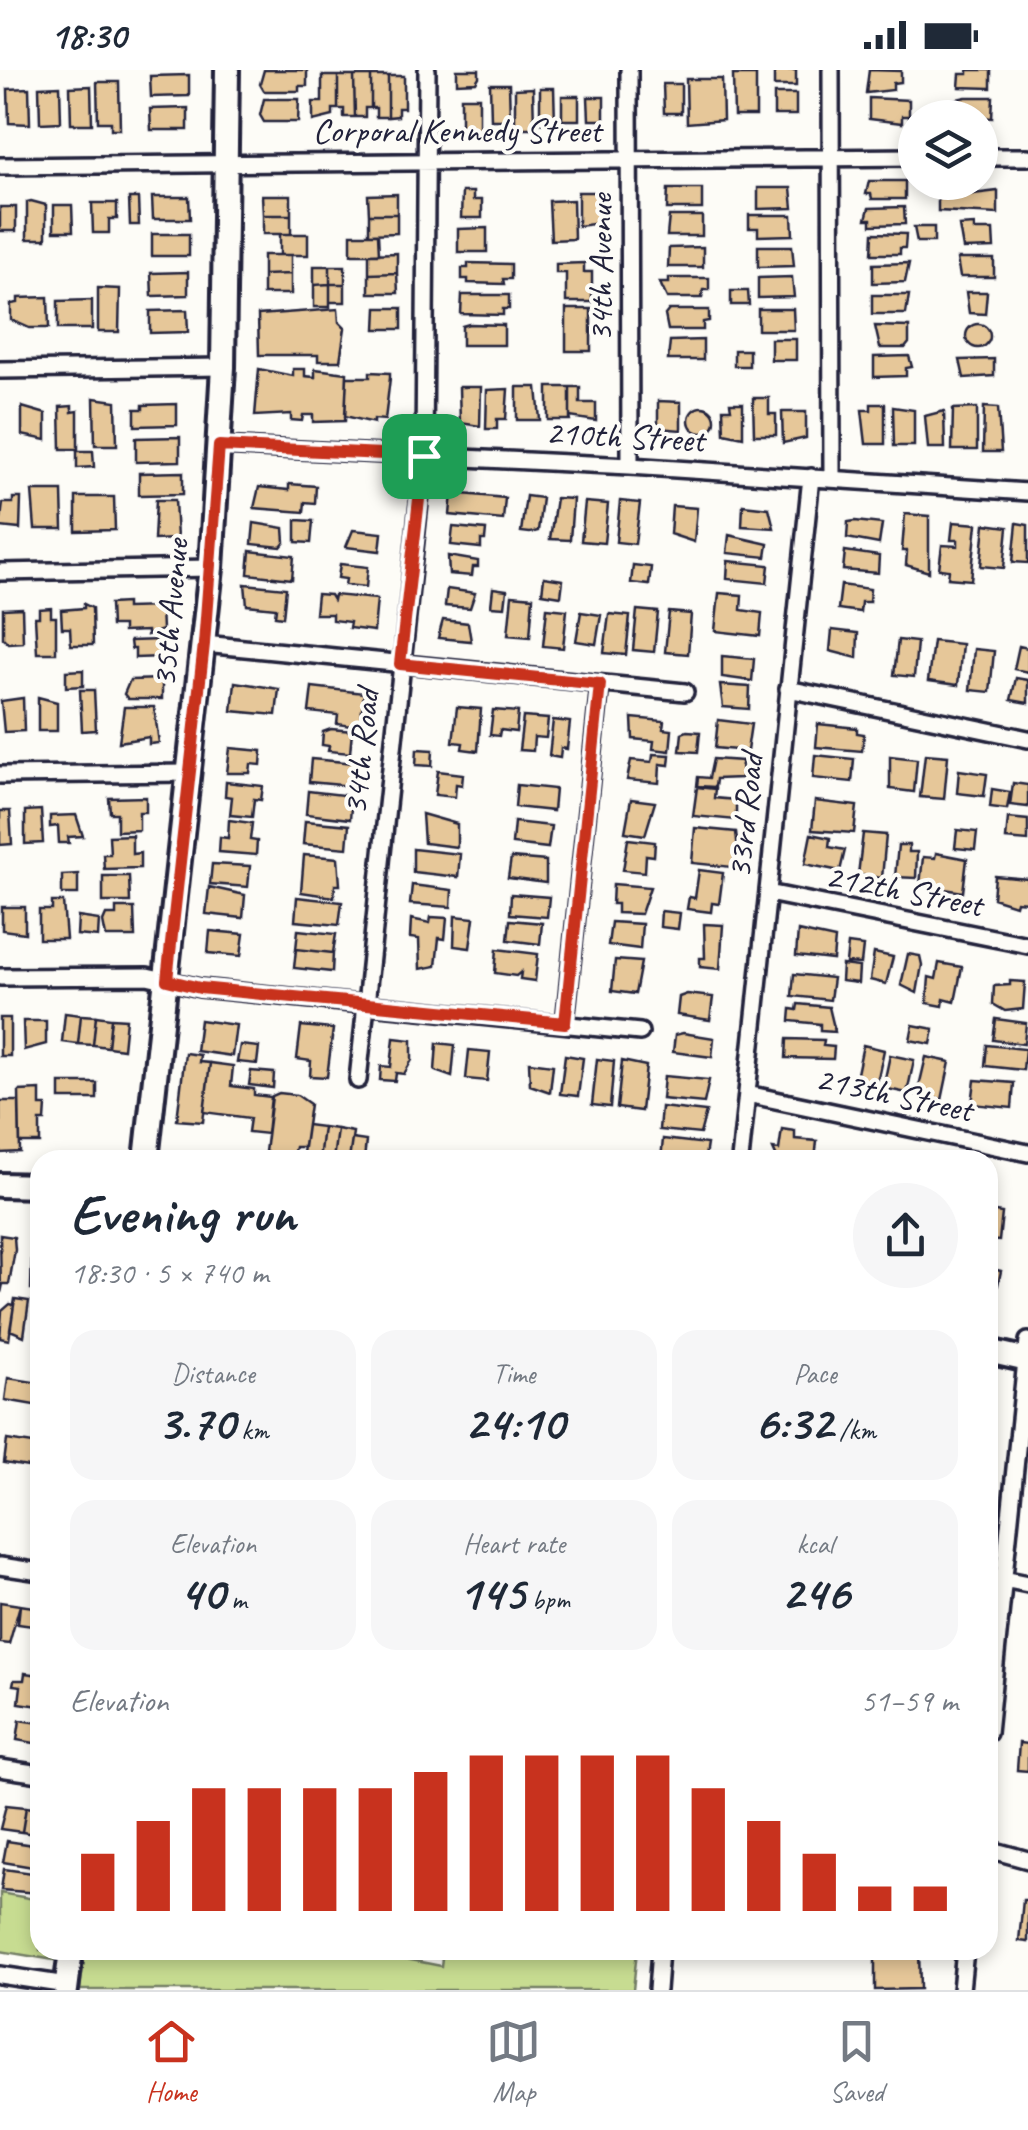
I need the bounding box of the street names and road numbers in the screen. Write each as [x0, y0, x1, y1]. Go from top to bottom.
street label: Corporal Kennedy Street [313, 108, 605, 153]
street label: 34th Avenue [578, 191, 623, 342]
street label: 210th Street [545, 409, 709, 463]
street label: 35th Avenue [141, 535, 199, 689]
street label: 34th Road [332, 682, 391, 817]
street label: 33rd Road [716, 746, 774, 880]
street label: 212th Street [822, 853, 990, 928]
street label: 213th Street [812, 1055, 980, 1133]

